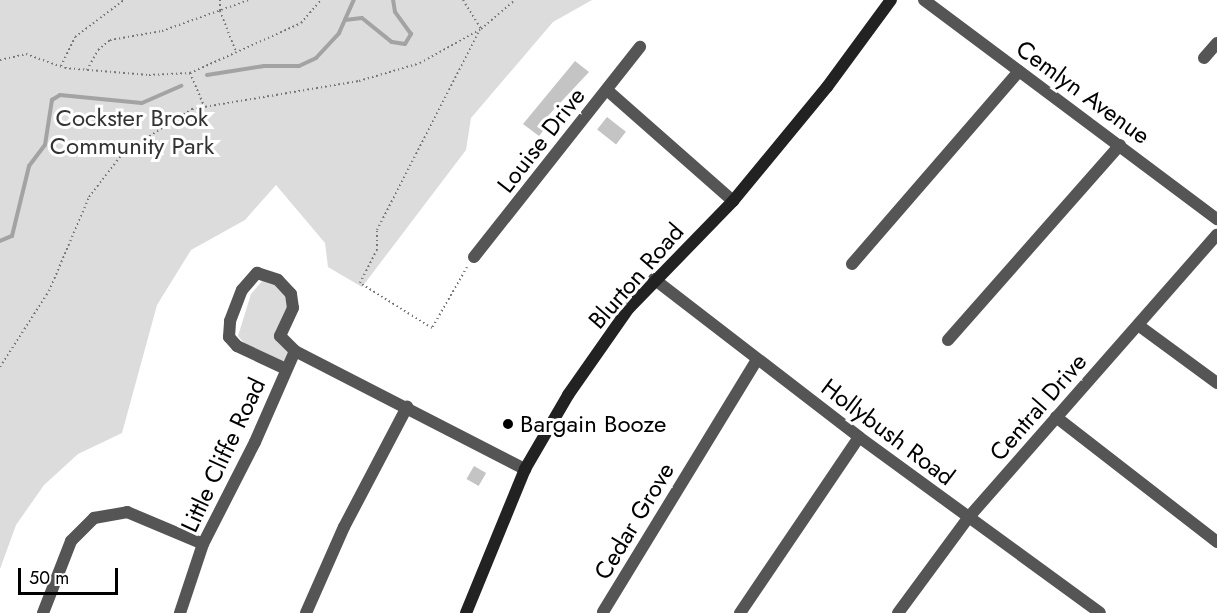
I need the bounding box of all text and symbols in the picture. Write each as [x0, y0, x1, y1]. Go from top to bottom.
street label: Cemlyn Avenue [1011, 34, 1155, 150]
street label: Louise Drive [491, 82, 591, 198]
park label: Cockster Brook Community Park [50, 104, 214, 160]
street label: Blurton Road [582, 217, 690, 335]
street label: Central Drive [984, 347, 1092, 467]
street label: Little Cliffe Road [175, 373, 271, 537]
street label: Hollybush Road [816, 373, 960, 491]
place label: Bargain Booze [520, 410, 666, 438]
marker: Bargain Booze [501, 417, 515, 431]
street label: Cedar Grove [588, 457, 680, 585]
scale bar [21, 556, 122, 594]
text: 50 m [29, 565, 69, 591]

